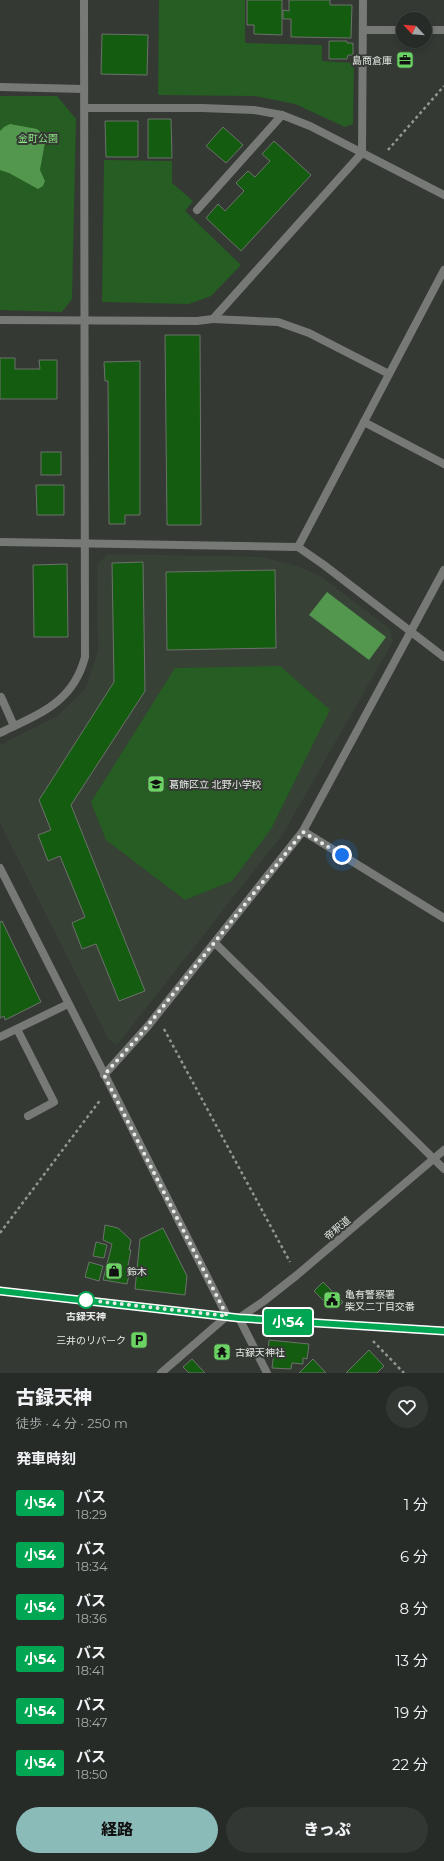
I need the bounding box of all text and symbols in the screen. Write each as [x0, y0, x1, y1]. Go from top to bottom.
north arrow [396, 12, 432, 48]
map controls [396, 12, 432, 48]
office icon: 島商倉庫 [395, 50, 415, 70]
place label: 島商倉庫 [352, 54, 392, 67]
park label: 金町公園 [18, 132, 58, 145]
school or university icon: 葛飾区立 北野小学校 [146, 774, 166, 794]
place label: 葛飾区立 北野小学校 [169, 778, 262, 791]
your location [332, 845, 352, 865]
street label: 帝釈道 [322, 1214, 353, 1243]
shop icon: 鈴木 [104, 1261, 124, 1281]
place label: 鈴木 [127, 1265, 147, 1278]
place label: 亀有警察署 柴又二丁目交番 [345, 1288, 415, 1313]
public building icon: 亀有警察署 柴又二丁目交番 [322, 1290, 342, 1310]
marker: 古録天神 [77, 1291, 95, 1309]
line badge: 小54 [265, 1309, 311, 1335]
place label: 古録天神 [66, 1310, 106, 1323]
text: 小54 [272, 1313, 304, 1331]
parking icon: 三井のリパーク [129, 1330, 149, 1350]
place label: 三井のリパーク [56, 1334, 126, 1347]
temple icon: 古録天神社 [212, 1342, 232, 1362]
place label: 古録天神社 [235, 1346, 285, 1359]
text: 古録天神 [16, 1386, 92, 1409]
button: heart [386, 1386, 428, 1428]
text: 徒歩 · 4 分 · 250 m [16, 1415, 128, 1431]
text: 発車時刻 [16, 1449, 76, 1468]
text: バス [76, 1487, 106, 1506]
text: 小54 [24, 1494, 56, 1512]
text: 1 分 [404, 1495, 428, 1514]
text: 18:29 [76, 1506, 107, 1522]
text: バス [76, 1539, 106, 1558]
text: 小54 [24, 1546, 56, 1564]
text: 6 分 [400, 1547, 428, 1566]
text: 18:34 [76, 1558, 108, 1574]
text: バス [76, 1591, 106, 1610]
text: 小54 [24, 1598, 56, 1616]
text: 8 分 [399, 1599, 428, 1618]
text: 18:36 [76, 1610, 107, 1626]
text: バス [76, 1643, 106, 1662]
text: 小54 [24, 1650, 56, 1668]
text: 13 分 [395, 1651, 428, 1670]
text: 18:41 [76, 1662, 105, 1678]
text: バス [76, 1695, 106, 1714]
text: 小54 [24, 1702, 56, 1720]
text: 19 分 [395, 1703, 428, 1722]
text: 18:47 [76, 1714, 107, 1730]
text: バス [76, 1747, 106, 1766]
text: 小54 [24, 1754, 56, 1772]
text: 22 分 [392, 1755, 428, 1774]
text: 18:50 [76, 1766, 108, 1782]
button: 経路 [16, 1807, 218, 1853]
button: きっぷ [226, 1807, 428, 1853]

